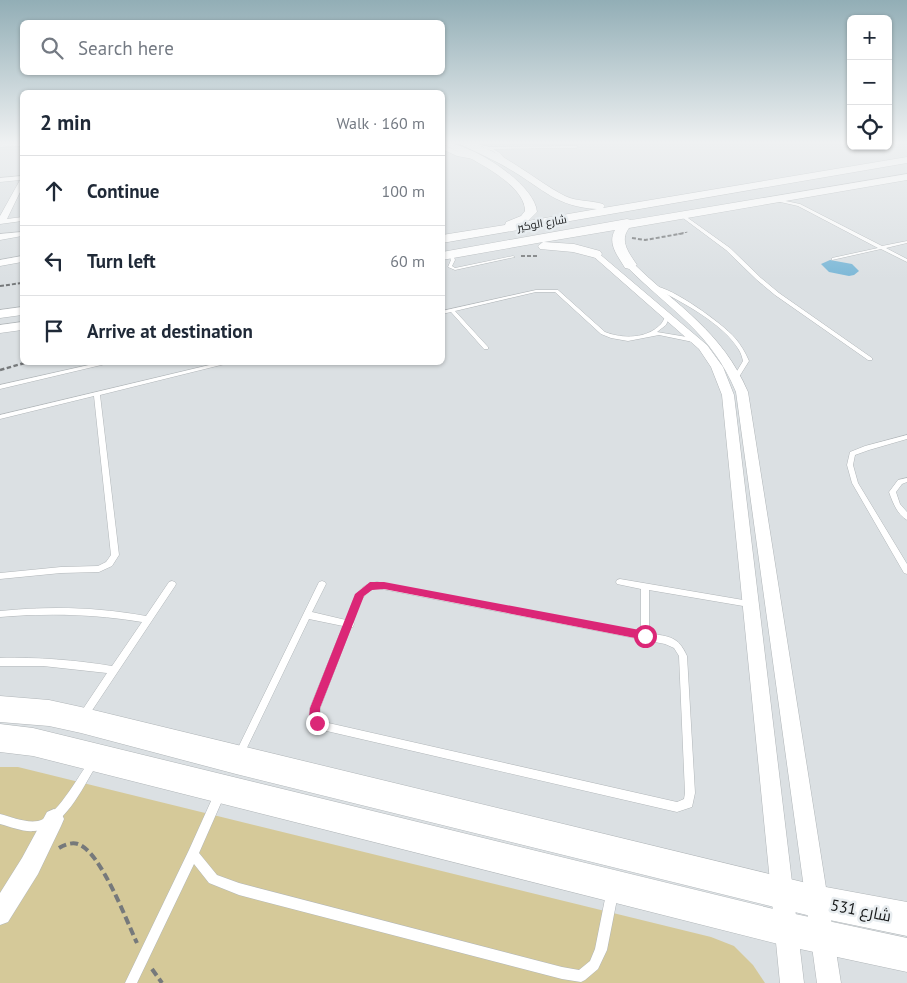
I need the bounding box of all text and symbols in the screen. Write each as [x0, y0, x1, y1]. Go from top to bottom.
map controls [847, 15, 892, 150]
button: + [847, 15, 892, 60]
search box [20, 20, 445, 75]
icon: search [38, 34, 66, 62]
text: Search here [78, 36, 174, 60]
button: − [847, 60, 892, 105]
button: locate [847, 105, 892, 150]
text: 2 min [40, 109, 91, 136]
text: Walk · 160 m [336, 113, 425, 133]
icon: ahead [40, 177, 68, 205]
text: Continue [87, 179, 159, 203]
text: 100 m [382, 181, 425, 201]
street label: شارع الوكير [515, 212, 568, 235]
icon: left [40, 247, 68, 275]
text: Turn left [87, 249, 156, 273]
text: 60 m [390, 251, 425, 271]
icon: arrive [40, 317, 68, 345]
text: Arrive at destination [87, 319, 253, 343]
route start [634, 625, 657, 648]
route end [306, 712, 329, 735]
street label: شارع 531 [829, 894, 893, 928]

